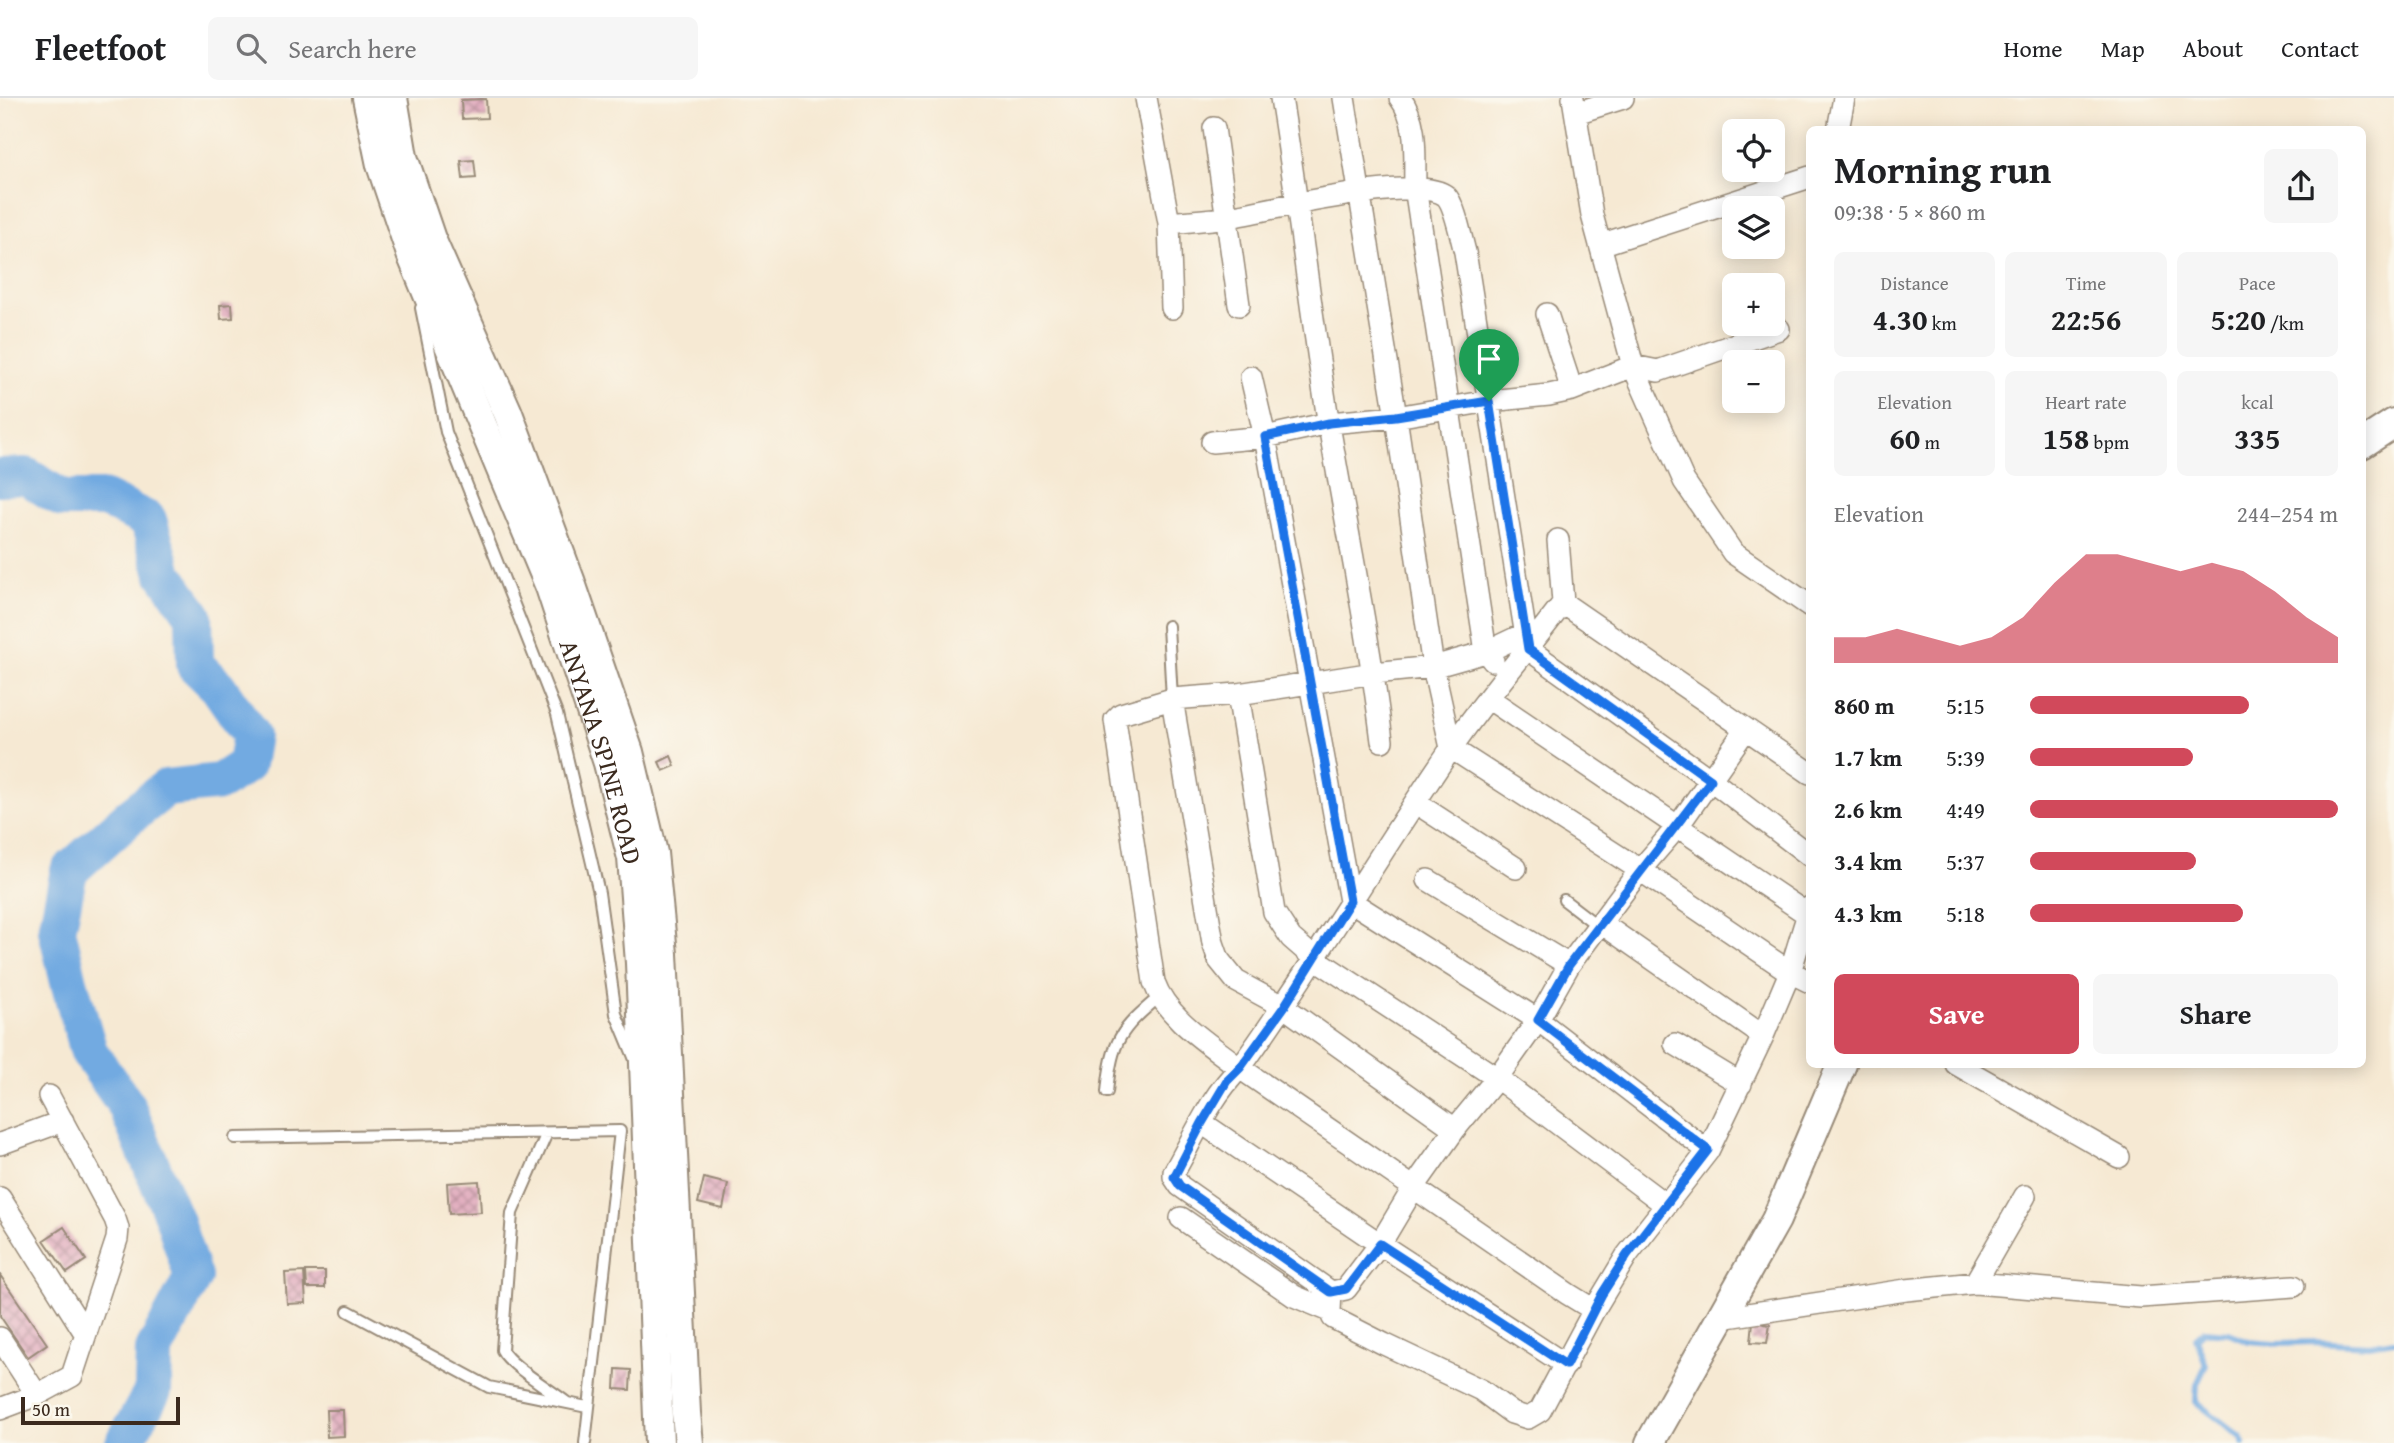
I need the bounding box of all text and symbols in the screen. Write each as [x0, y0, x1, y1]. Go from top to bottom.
search box [208, 17, 698, 80]
text: Fleetfoot [35, 24, 166, 72]
icon: search [232, 29, 270, 67]
text: Search here [288, 29, 417, 68]
text: Home [2004, 31, 2063, 66]
text: Map [2101, 31, 2145, 66]
text: About [2183, 31, 2243, 66]
text: Contact [2281, 31, 2359, 66]
map controls [1722, 119, 1785, 413]
button: locate [1722, 119, 1785, 182]
text: Morning run [1834, 141, 2051, 197]
button: share [2264, 149, 2338, 223]
text: 09:38 · 5 × 860 m [1834, 195, 1986, 228]
button: layers [1722, 196, 1785, 259]
text: Distance [1881, 269, 1949, 297]
text: Time [2066, 269, 2106, 297]
text: Pace [2239, 269, 2276, 297]
button: + [1722, 273, 1785, 336]
text: 4.30 [1872, 297, 1928, 341]
text: 22:56 [2051, 297, 2121, 341]
text: 5:20 [2211, 297, 2266, 341]
text: km [1928, 309, 1957, 337]
text: /km [2266, 309, 2304, 337]
pin [1459, 329, 1519, 401]
icon: arrive [1470, 340, 1508, 378]
button: − [1722, 350, 1785, 413]
text: Elevation [1877, 388, 1952, 416]
text: Heart rate [2045, 388, 2127, 416]
text: kcal [2241, 388, 2274, 416]
text: 60 [1889, 416, 1920, 460]
text: 158 [2043, 416, 2089, 460]
text: 335 [2234, 416, 2281, 460]
text: m [1920, 428, 1940, 456]
text: bpm [2089, 428, 2129, 456]
text: Elevation [1834, 497, 1924, 530]
text: 244–254 m [2237, 497, 2338, 530]
street label: ANYANA SPINE ROAD [550, 634, 653, 868]
text: 860 m [1834, 689, 1895, 722]
text: 5:15 [1946, 689, 1985, 722]
text: 1.7 km [1834, 741, 1902, 774]
text: 5:39 [1946, 741, 1985, 774]
text: 2.6 km [1834, 793, 1902, 826]
text: 4:49 [1946, 793, 1985, 826]
text: 3.4 km [1834, 845, 1902, 878]
text: 5:37 [1946, 845, 1985, 878]
text: 4.3 km [1834, 897, 1902, 930]
text: 5:18 [1946, 897, 1985, 930]
button: Save [1834, 974, 2079, 1054]
button: Share [2093, 974, 2338, 1054]
scale bar [21, 1394, 180, 1426]
text: 50 m [32, 1395, 70, 1423]

